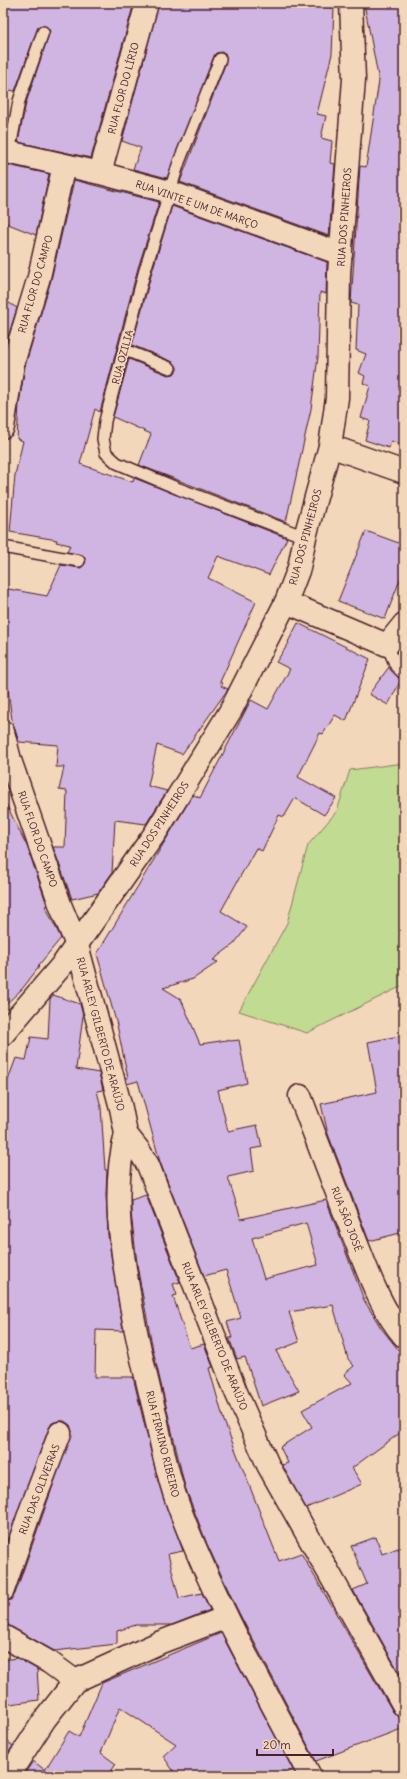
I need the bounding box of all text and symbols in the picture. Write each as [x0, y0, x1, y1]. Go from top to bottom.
street label: RUA FLOR DO LÍRIO [105, 41, 142, 135]
street label: RUA DOS PINHEIROS [335, 167, 354, 267]
street label: RUA VINTE E UM DE MARÇO [134, 177, 260, 232]
street label: RUA FLOR DO CAMPO [15, 233, 56, 335]
street label: RUA OZILIA [109, 328, 136, 386]
street label: RUA DOS PINHEIROS [286, 487, 325, 587]
street label: RUA DOS PINHEIROS [127, 779, 192, 869]
street label: RUA FLOR DO CAMPO [15, 789, 60, 889]
street label: RUA ARLEY GILBERTO DE ARAÚJO [74, 956, 127, 1113]
street label: RUA SÃO JOSÉ [328, 1185, 365, 1254]
street label: RUA ARLEY GILBERTO DE ARAÚJO [179, 1260, 250, 1412]
street label: RUA FIRMINO RIBEIRO [143, 1389, 182, 1499]
street label: RUA DAS OLIVEIRAS [16, 1442, 63, 1536]
scale bar [257, 1731, 333, 1757]
text: 20 m [263, 1737, 291, 1752]

